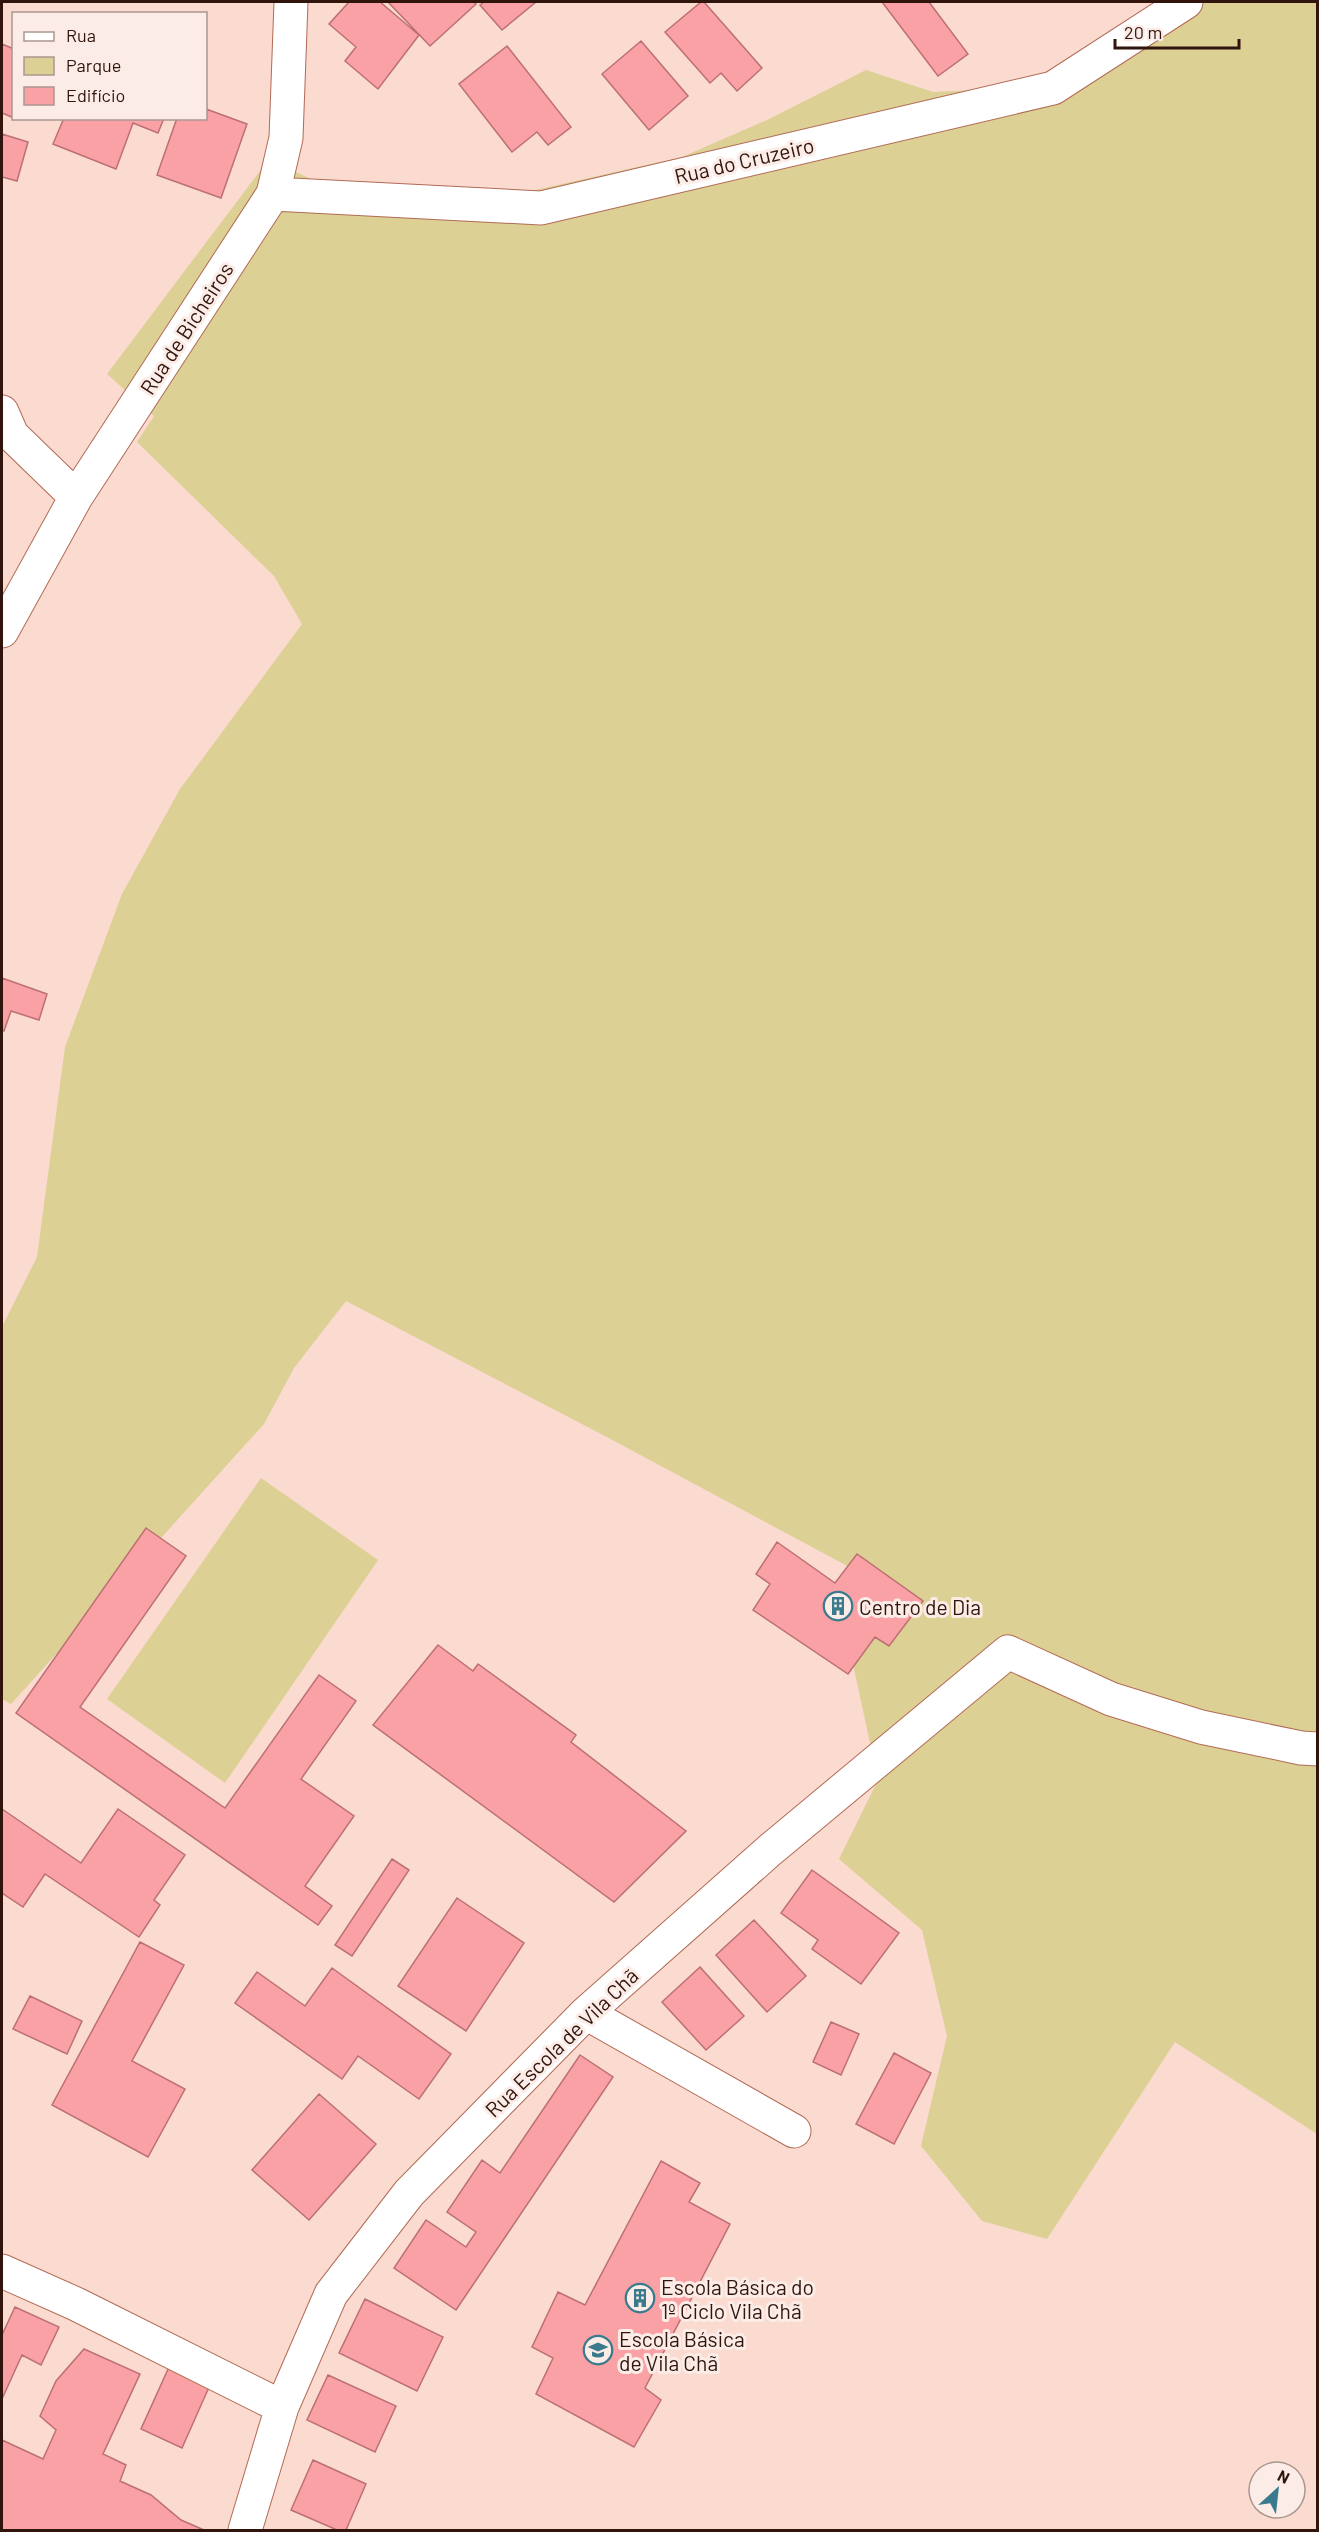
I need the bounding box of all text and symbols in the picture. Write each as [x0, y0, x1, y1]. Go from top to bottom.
legend [12, 12, 207, 120]
scale bar [1115, 12, 1240, 50]
text: 20 m [1124, 21, 1162, 43]
text: Rua [66, 24, 96, 46]
text: Parque [66, 54, 121, 76]
text: Edifício [66, 84, 125, 106]
street label: Rua do Cruzeiro [672, 132, 816, 188]
street label: Rua de Bicheiros [134, 257, 238, 399]
building icon: Centro de Dia [822, 1590, 854, 1622]
place label: Centro de Dia [859, 1594, 981, 1619]
street label: Rua Escola de Vila Chã [479, 1962, 643, 2122]
place label: Escola Básica do 1º Ciclo Vila Chã [661, 2274, 814, 2323]
building icon: Escola Básica do 1º Ciclo Vila Chã [624, 2282, 656, 2314]
place label: Escola Básica de Vila Chã [619, 2326, 745, 2375]
school or university icon: Escola Básica de Vila Chã [582, 2334, 614, 2366]
north arrow [1247, 2460, 1307, 2520]
text: N [1275, 2465, 1293, 2487]

